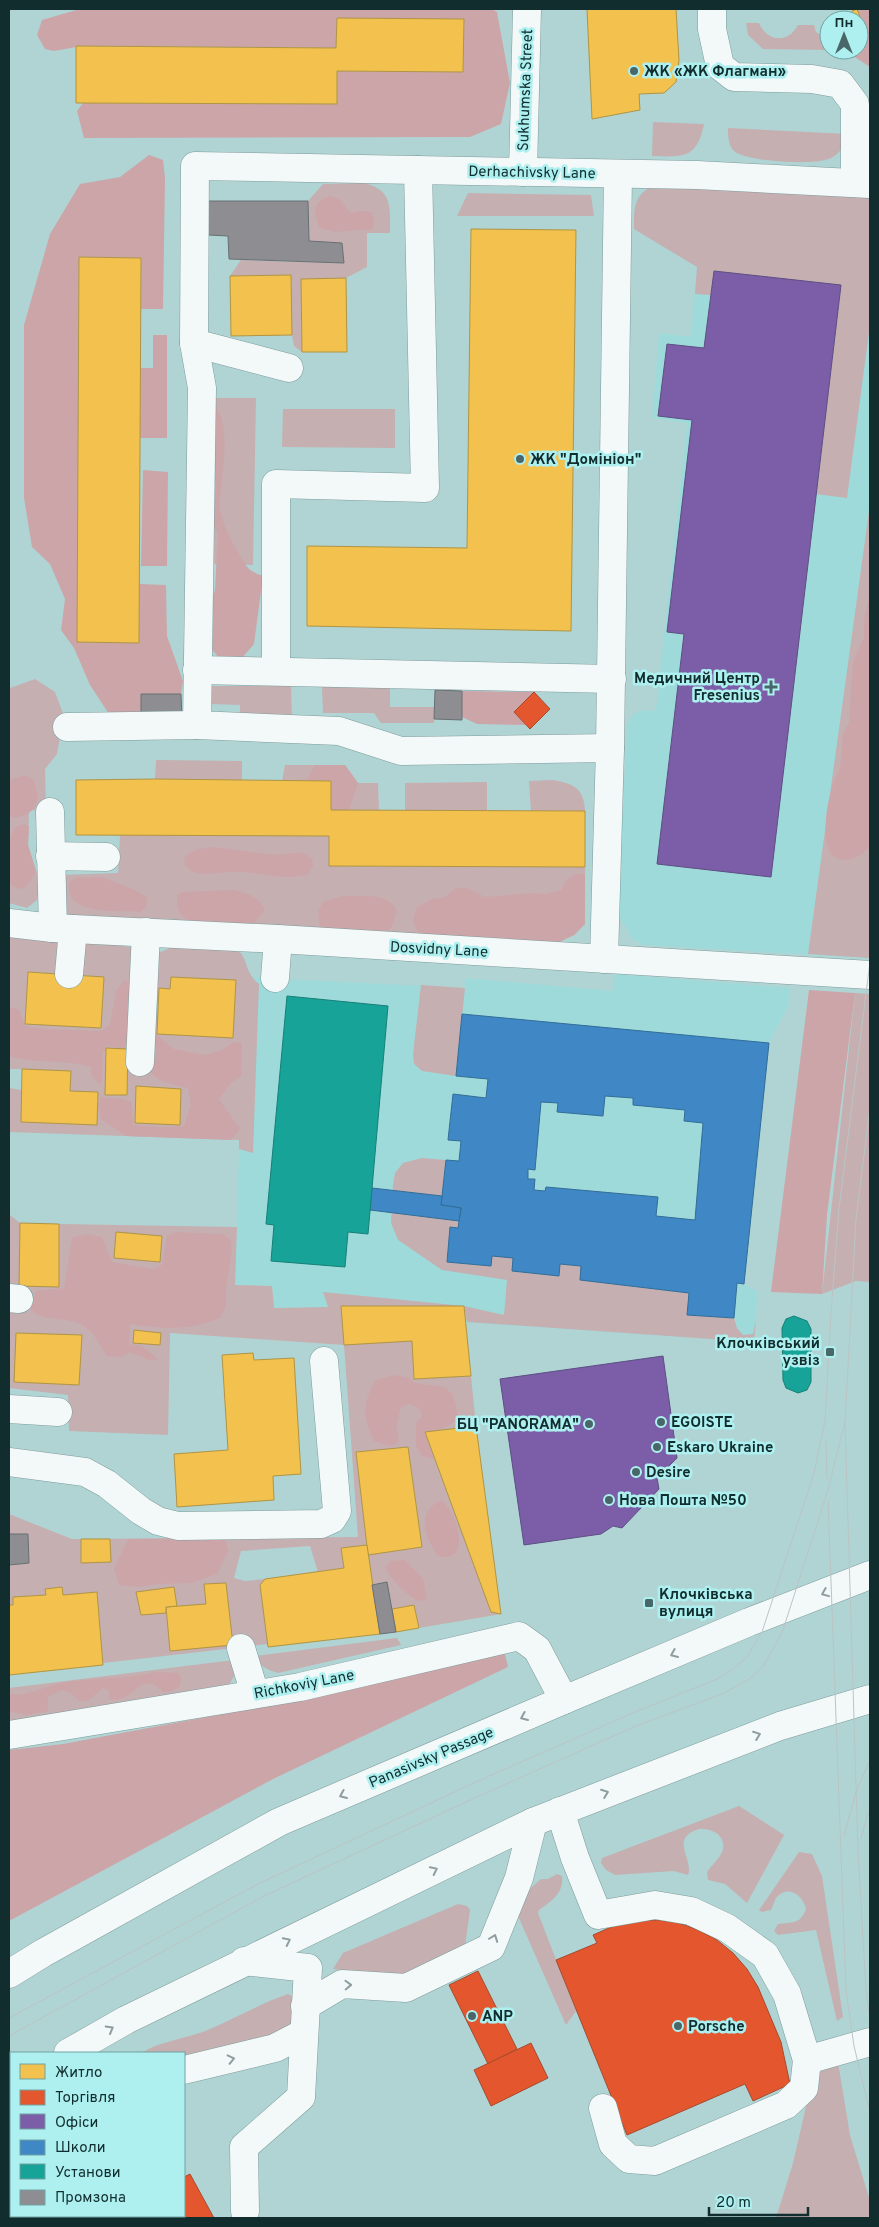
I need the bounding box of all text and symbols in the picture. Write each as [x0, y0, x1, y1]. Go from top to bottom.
north arrow [819, 10, 869, 60]
text: Пн [835, 15, 853, 32]
street label: Sukhumska Street [515, 29, 538, 152]
place label: ЖК «ЖК Флагман» [644, 63, 786, 82]
marker: ЖК «ЖК Флагман» [628, 65, 640, 77]
street label: Derhachivsky Lane [468, 163, 596, 184]
place label: ЖК "Домініон" [530, 451, 641, 470]
marker: ЖК "Домініон" [514, 453, 526, 465]
place label: Медичний Центр Fresenius [634, 670, 760, 706]
marker: Медичний Центр Fresenius [764, 680, 778, 694]
street label: Dosvidny Lane [389, 938, 488, 963]
place label: Клочківський узвіз [716, 1335, 820, 1371]
marker: Клочківський узвіз [824, 1346, 836, 1358]
place label: EGOISTE [671, 1414, 733, 1433]
place label: БЦ "PANORAMA" [457, 1416, 579, 1435]
marker: EGOISTE [655, 1416, 667, 1428]
marker: БЦ "PANORAMA" [583, 1418, 595, 1430]
place label: Eskaro Ukraine [667, 1439, 773, 1458]
marker: Eskaro Ukraine [651, 1441, 663, 1453]
place label: Desire [646, 1464, 691, 1483]
marker: Desire [630, 1466, 642, 1478]
place label: Нова Пошта №50 [619, 1492, 747, 1511]
marker: Нова Пошта №50 [603, 1494, 615, 1506]
place label: Клочківська вулиця [659, 1586, 753, 1622]
one-way arrow [821, 1587, 830, 1597]
marker: Клочківська вулиця [643, 1597, 655, 1609]
one-way arrow [670, 1647, 679, 1658]
street label: Richkoviy Lane [253, 1666, 356, 1705]
one-way arrow [520, 1710, 529, 1721]
street label: Panasivsky Passage [366, 1724, 497, 1793]
one-way arrow [752, 1731, 761, 1741]
one-way arrow [339, 1788, 348, 1799]
one-way arrow [600, 1789, 609, 1799]
one-way arrow [428, 1866, 437, 1876]
one-way arrow [488, 1934, 499, 1943]
one-way arrow [282, 1937, 291, 1947]
one-way arrow [344, 1980, 352, 1990]
place label: ANP [482, 2008, 513, 2027]
marker: ANP [466, 2010, 478, 2022]
place label: Porsche [688, 2018, 745, 2037]
marker: Porsche [672, 2020, 684, 2032]
one-way arrow [105, 2025, 114, 2035]
legend [10, 2052, 185, 2217]
one-way arrow [227, 2054, 236, 2065]
text: Житло [55, 2064, 102, 2083]
text: Торгівля [55, 2089, 116, 2108]
text: Офіси [55, 2114, 98, 2133]
text: Школи [55, 2139, 106, 2158]
text: Установи [55, 2164, 121, 2183]
scale bar [709, 2184, 808, 2216]
text: Промзона [55, 2189, 126, 2208]
text: 20 m [716, 2194, 751, 2213]

